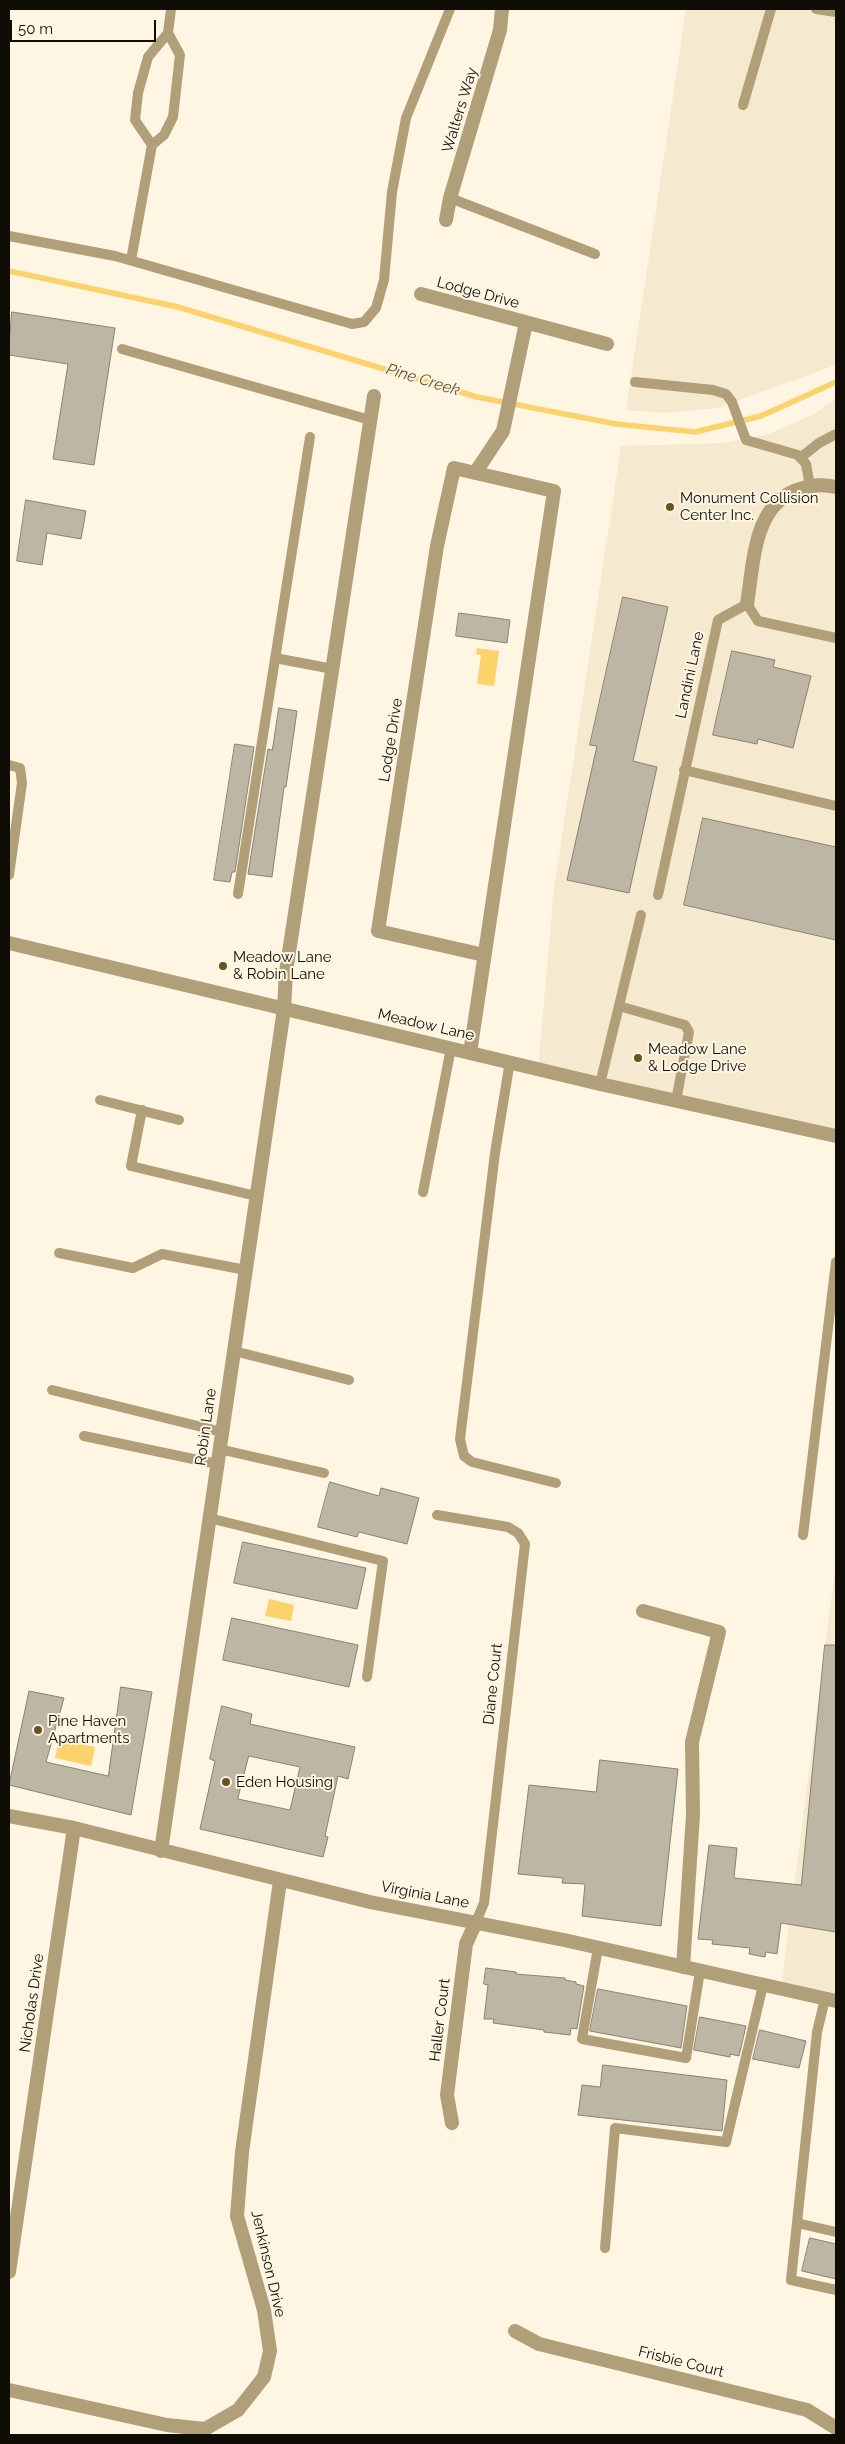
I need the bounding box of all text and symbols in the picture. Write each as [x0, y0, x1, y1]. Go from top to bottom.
scale bar [12, 10, 159, 42]
text: 50 m [18, 20, 53, 38]
street label: Walters Way [439, 65, 481, 155]
street label: Lodge Drive [435, 273, 521, 313]
water label: Pine Creek [384, 360, 462, 400]
place label: Monument Collision Center Inc. [680, 489, 819, 524]
marker: Monument Collision Center Inc. [664, 501, 676, 513]
street label: Landini Lane [672, 630, 708, 720]
street label: Lodge Drive [375, 697, 407, 783]
place label: Meadow Lane & Robin Lane [233, 948, 331, 983]
marker: Meadow Lane & Robin Lane [217, 960, 229, 972]
street label: Meadow Lane [376, 1005, 476, 1045]
place label: Meadow Lane & Lodge Drive [648, 1040, 746, 1075]
marker: Meadow Lane & Lodge Drive [632, 1052, 644, 1064]
street label: Robin Lane [192, 1387, 220, 1467]
street label: Diane Court [480, 1642, 506, 1726]
place label: Pine Haven Apartments [48, 1712, 129, 1747]
marker: Pine Haven Apartments [32, 1724, 44, 1736]
place label: Eden Housing [236, 1773, 333, 1791]
marker: Eden Housing [220, 1776, 232, 1788]
street label: Virginia Lane [379, 1878, 471, 1912]
street label: Nicholas Drive [16, 1952, 48, 2054]
street label: Haller Court [426, 1977, 454, 2063]
street label: Jenkinson Drive [247, 2209, 289, 2319]
street label: Frisbie Court [636, 2343, 726, 2381]

